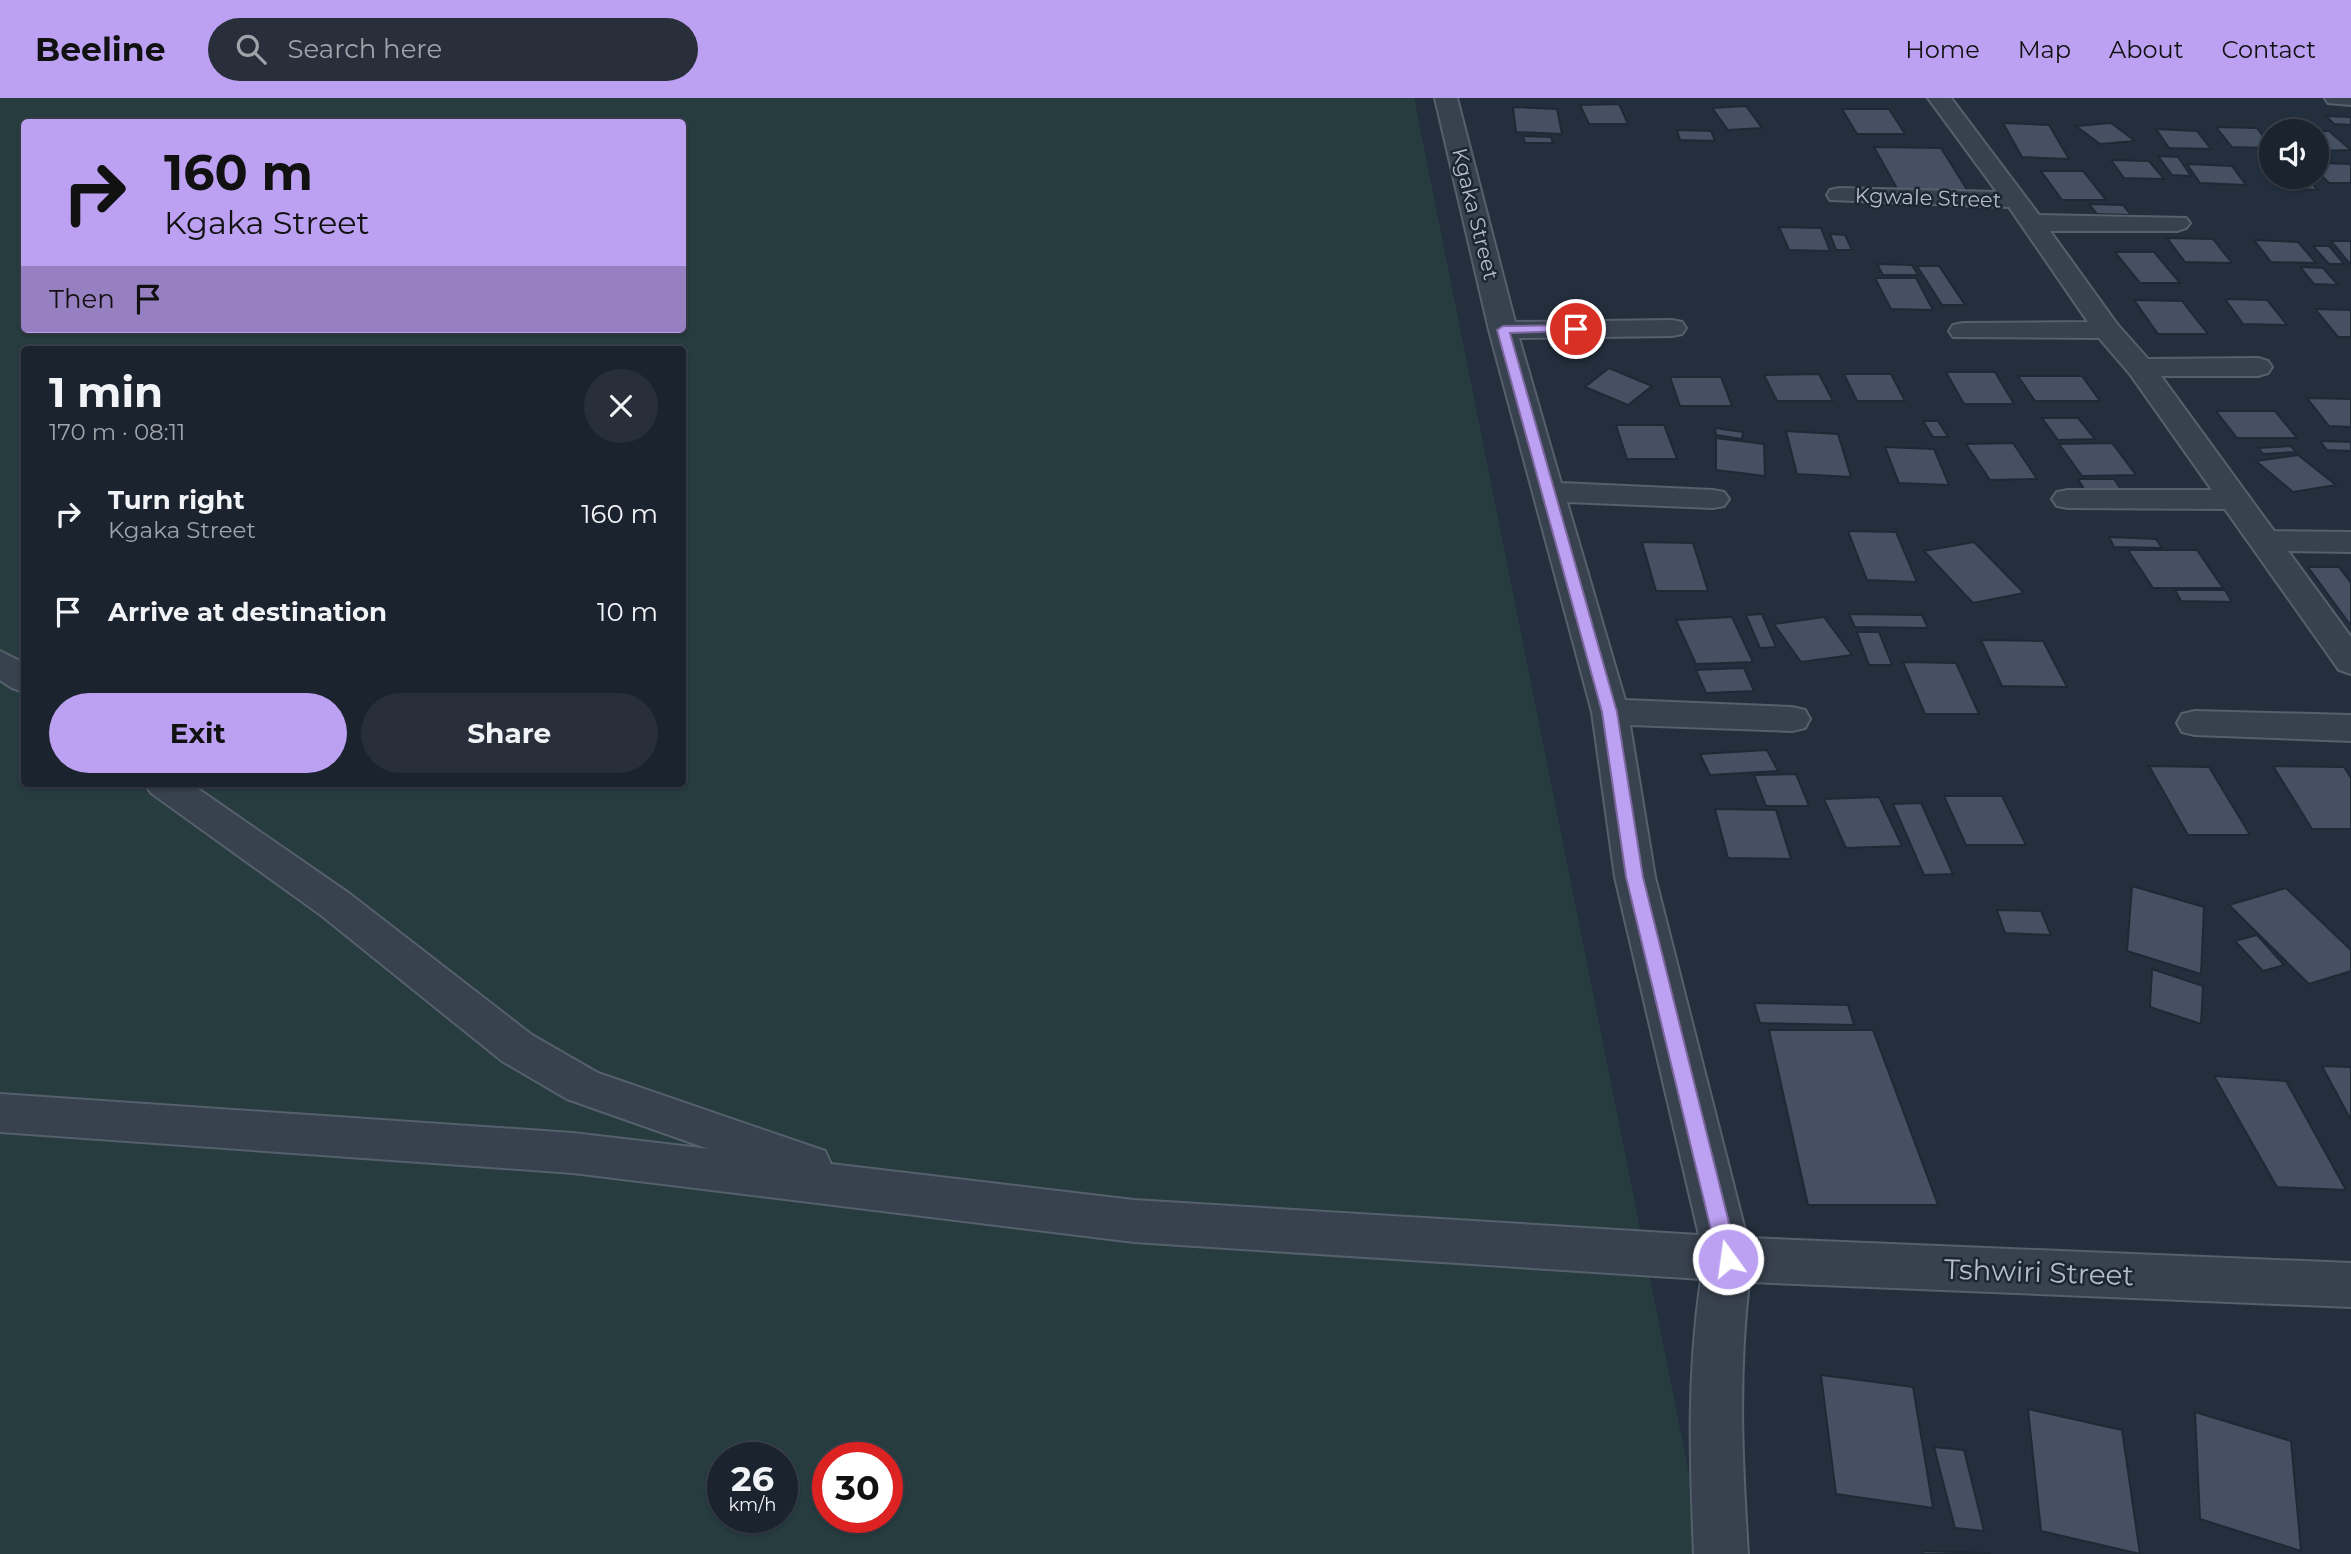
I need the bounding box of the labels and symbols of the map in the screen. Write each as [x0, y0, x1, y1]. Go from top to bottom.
street label: Kgaka Street [1447, 145, 1504, 282]
street label: Kgwale Street [1854, 182, 2002, 213]
pin [1546, 299, 1606, 359]
position arrow [1691, 1222, 1765, 1296]
street label: Tshwiri Street [1943, 1252, 2135, 1292]
speed limit sign: 30 [812, 1442, 903, 1533]

